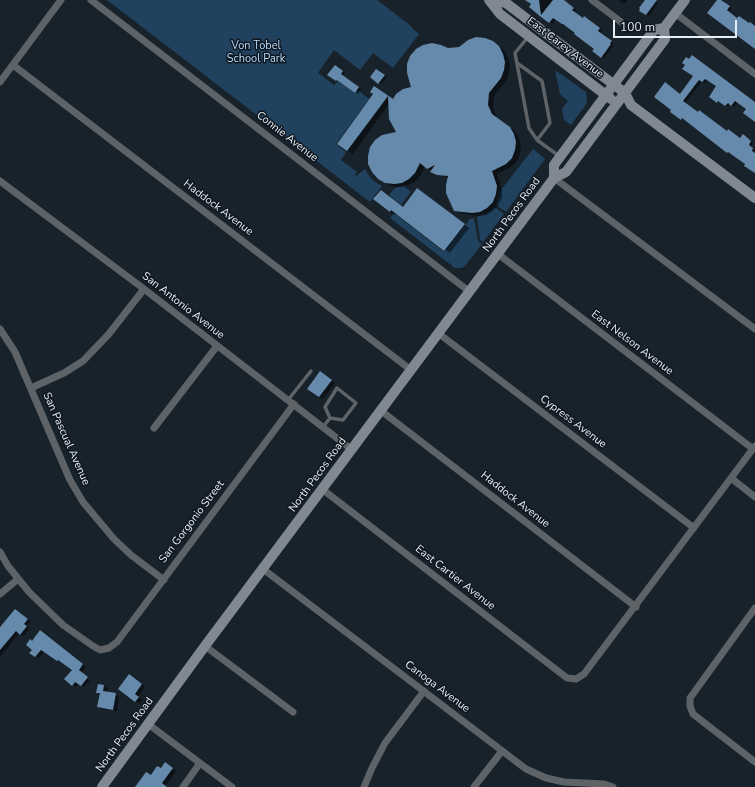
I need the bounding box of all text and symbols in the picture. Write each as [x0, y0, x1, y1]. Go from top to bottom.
scale bar [615, 12, 739, 38]
street label: East Carey Avenue [524, 15, 606, 81]
text: 100 m [620, 19, 655, 35]
park label: Von Tobel School Park [227, 39, 285, 65]
street label: Connie Avenue [254, 109, 320, 165]
street label: North Pecos Road [481, 175, 543, 255]
street label: Haddock Avenue [180, 177, 256, 239]
street label: San Antonio Avenue [139, 270, 227, 342]
street label: East Nelson Avenue [588, 308, 676, 378]
street label: San Pascual Avenue [40, 391, 92, 487]
street label: Cypress Avenue [537, 393, 609, 451]
street label: North Pecos Road [287, 435, 349, 515]
street label: Haddock Avenue [478, 469, 552, 531]
street label: San Gorgonio Street [157, 478, 227, 566]
street label: East Cartier Avenue [412, 543, 498, 613]
street label: Canoga Avenue [402, 658, 472, 716]
street label: North Pecos Road [94, 695, 156, 775]

